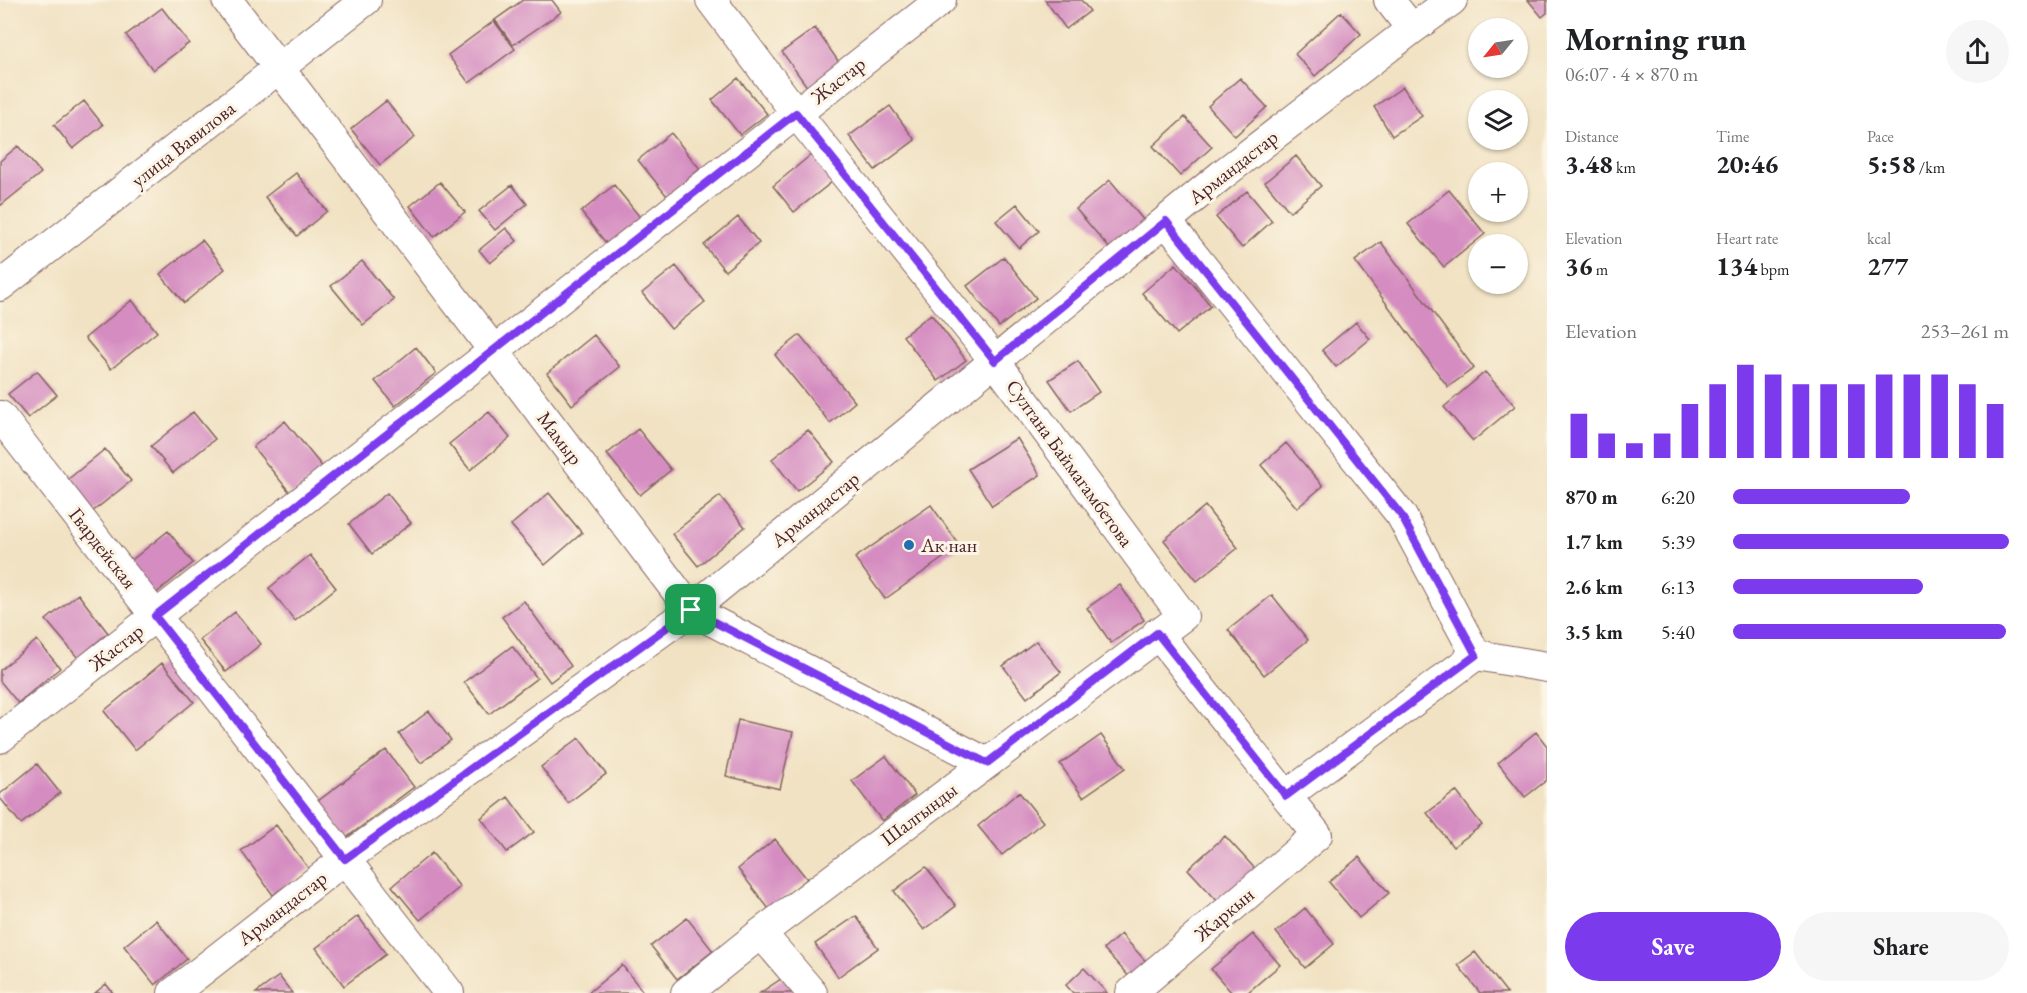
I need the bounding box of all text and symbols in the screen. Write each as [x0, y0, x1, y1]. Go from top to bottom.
text: Morning run [1565, 17, 1747, 60]
north arrow [1468, 18, 1528, 78]
map controls [1468, 18, 1528, 294]
button: share [1946, 20, 2009, 83]
street label: Жастар [805, 51, 871, 110]
text: 06:07 · 4 × 870 m [1565, 61, 1698, 87]
button: layers [1468, 90, 1528, 150]
street label: улица Вавилова [126, 95, 240, 193]
street label: Армандастар [1182, 124, 1283, 211]
text: Distance [1565, 126, 1618, 147]
text: Time [1716, 126, 1749, 147]
text: Pace [1867, 126, 1894, 147]
text: 3.48 [1565, 147, 1613, 181]
text: 20:46 [1716, 147, 1778, 181]
text: 5:58 [1867, 147, 1916, 181]
text: km [1613, 157, 1636, 178]
text: /km [1916, 157, 1945, 178]
button: + [1468, 162, 1528, 222]
text: Elevation [1565, 228, 1623, 249]
text: Heart rate [1716, 228, 1778, 249]
text: kcal [1867, 228, 1891, 249]
button: − [1468, 234, 1528, 294]
text: 36 [1565, 249, 1593, 283]
text: 134 [1716, 249, 1757, 283]
text: 277 [1867, 249, 1908, 283]
text: m [1593, 259, 1608, 280]
text: bpm [1757, 259, 1789, 280]
text: Elevation [1565, 318, 1637, 344]
text: 253–261 m [1921, 318, 2009, 344]
street label: Султана Баймагамбетова [1000, 374, 1140, 552]
street label: Мамыр [531, 406, 589, 470]
street label: Армандастар [765, 465, 865, 553]
text: 870 m [1565, 484, 1618, 510]
text: 6:20 [1661, 484, 1695, 510]
street label: Гвардейская [63, 502, 143, 594]
text: 1.7 km [1565, 529, 1623, 555]
text: 5:39 [1661, 529, 1695, 555]
place label: Ак нан [920, 532, 977, 558]
marker: Ак нан [902, 538, 916, 552]
text: 2.6 km [1565, 574, 1623, 600]
text: 6:13 [1661, 574, 1695, 600]
pin [665, 584, 716, 635]
icon: arrive [674, 593, 707, 626]
street label: Жастар [83, 618, 149, 677]
text: 3.5 km [1565, 619, 1623, 645]
text: 5:40 [1661, 619, 1695, 645]
street label: Шалгынды [876, 777, 962, 851]
street label: Армандастар [231, 865, 332, 952]
street label: Жаркын [1188, 881, 1259, 947]
button: Save [1565, 912, 1781, 981]
button: Share [1793, 912, 2009, 981]

